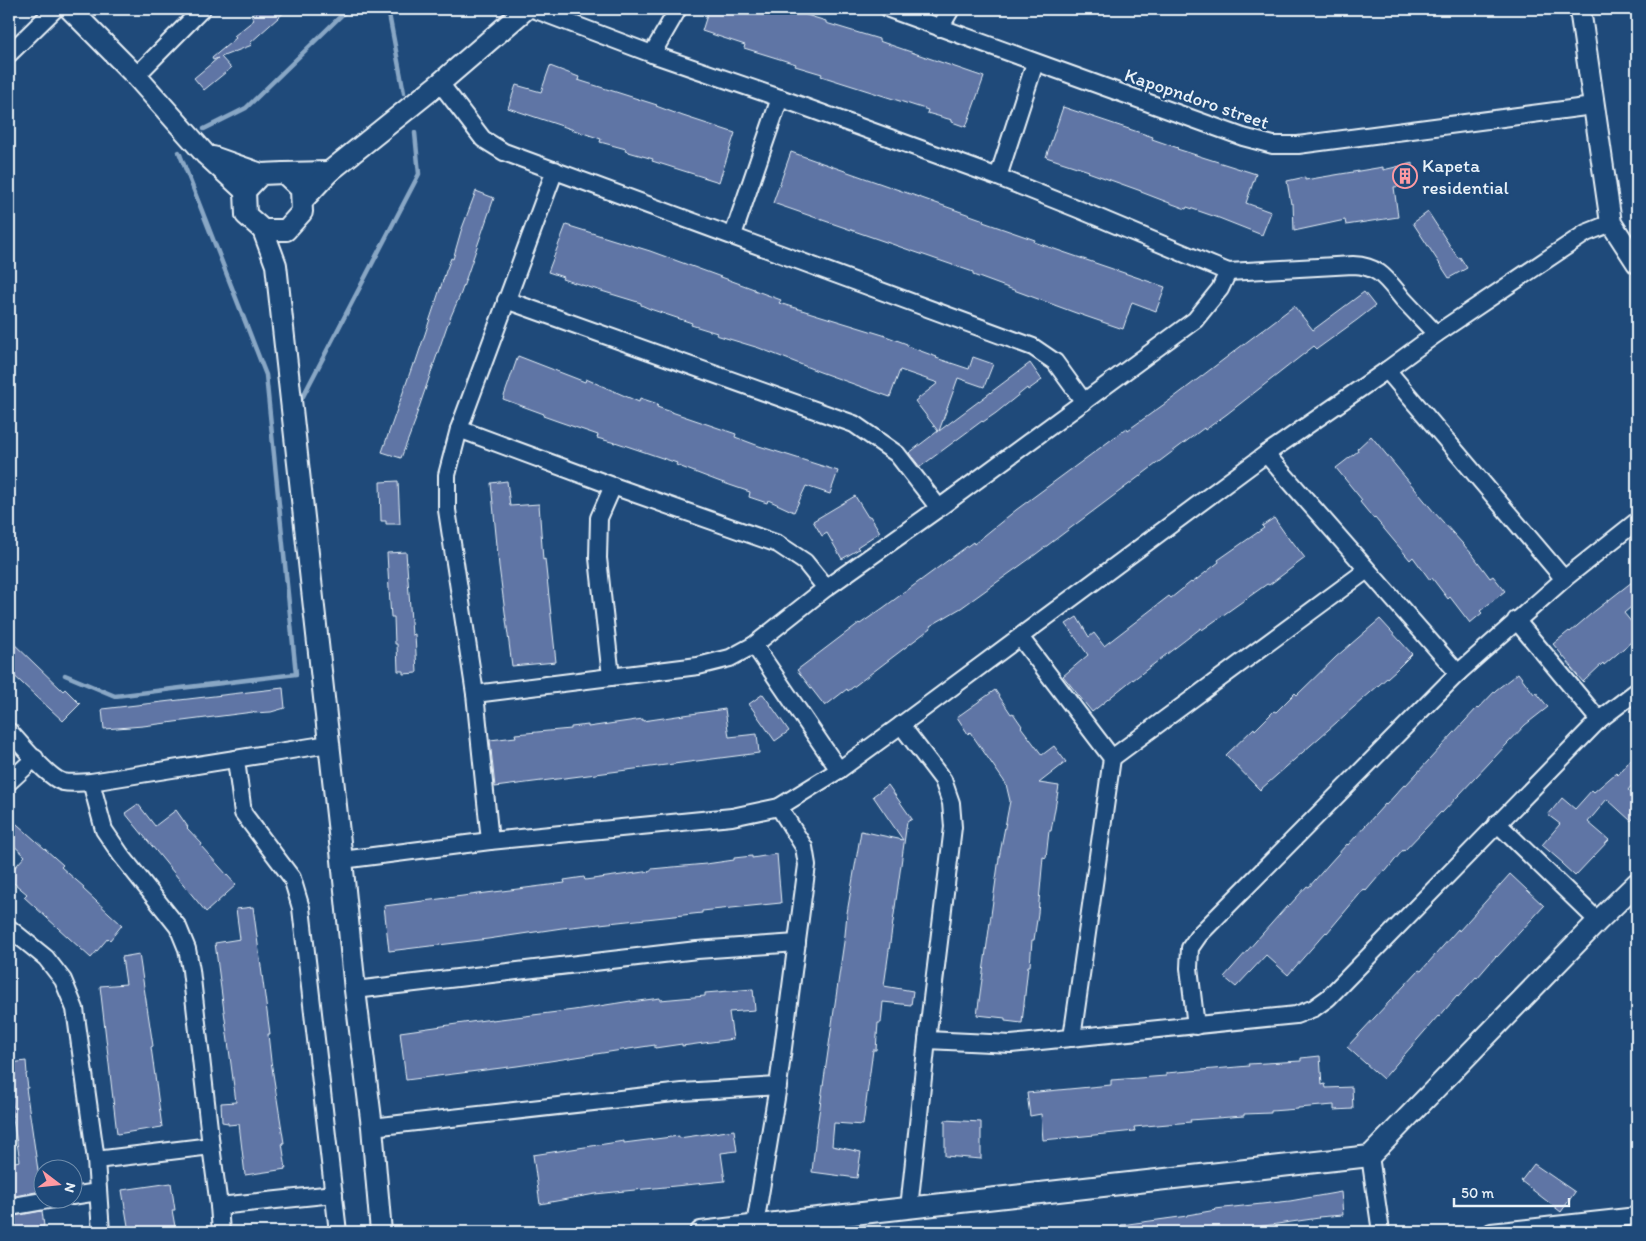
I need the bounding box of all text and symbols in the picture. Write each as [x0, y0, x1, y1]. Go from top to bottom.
street label: Kapopndoro street [1122, 63, 1272, 134]
place label: Kapeta residential [1422, 154, 1509, 199]
building icon: Kapeta residential [1392, 163, 1418, 189]
north arrow [32, 1158, 82, 1208]
scale bar [1454, 1176, 1568, 1208]
text: N [61, 1181, 79, 1194]
text: 50 m [1461, 1184, 1494, 1202]

